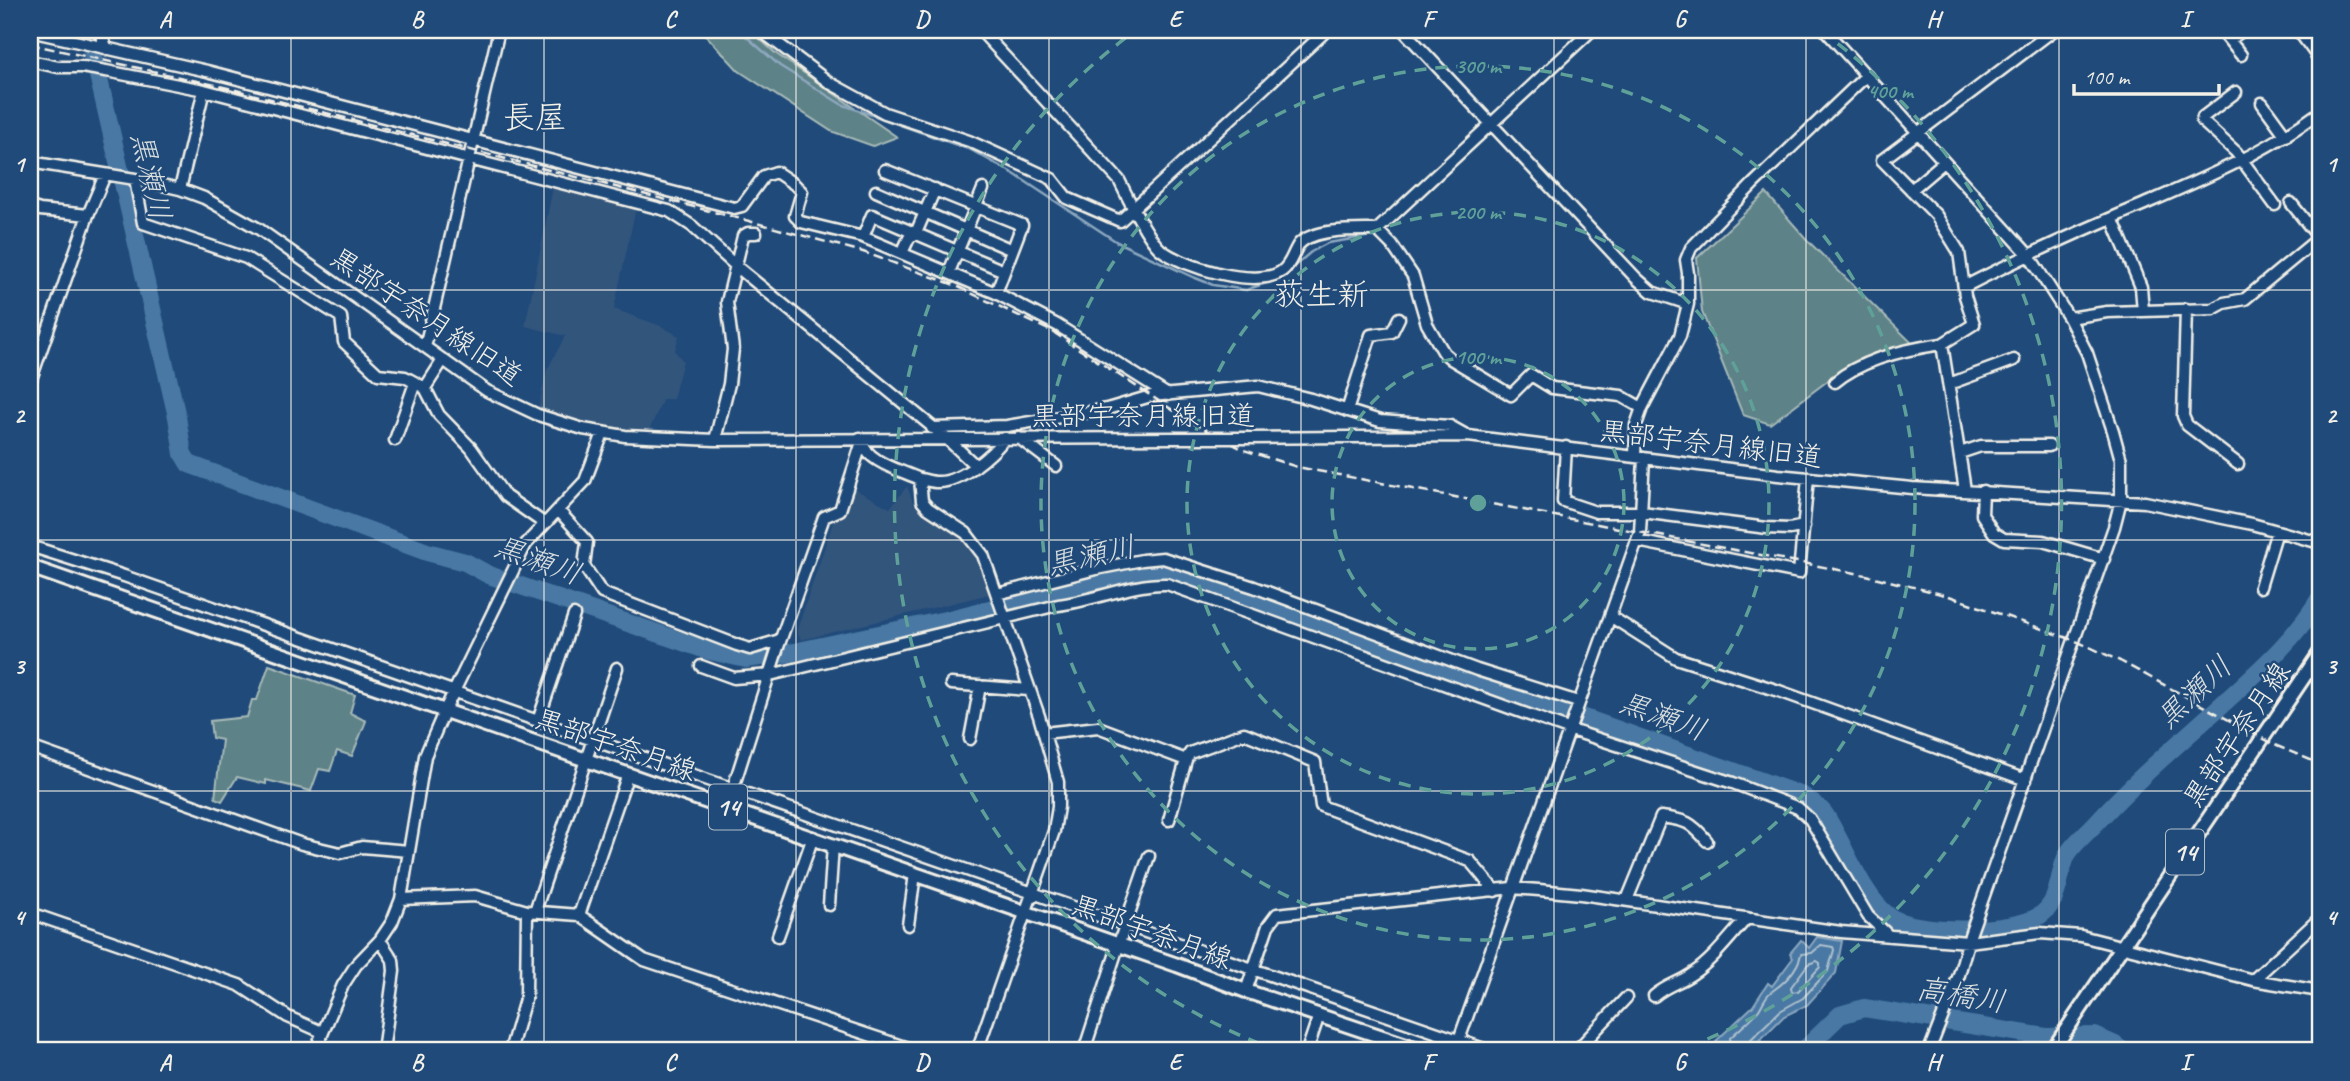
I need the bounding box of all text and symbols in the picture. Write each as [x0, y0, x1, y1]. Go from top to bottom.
text: A [159, 5, 173, 34]
text: B [411, 5, 425, 34]
text: C [665, 5, 679, 34]
text: D [915, 5, 931, 34]
text: E [1169, 5, 1185, 34]
text: F [1423, 5, 1439, 34]
text: G [1674, 5, 1689, 34]
text: H [1926, 5, 1944, 34]
text: I [2180, 5, 2195, 34]
scale bar [2074, 52, 2219, 96]
text: 300 m [1455, 53, 1503, 79]
text: 100 m [2084, 64, 2131, 90]
text: 400 m [1867, 78, 1915, 104]
district label: 長屋 [503, 97, 567, 138]
water label: 黒瀬川 [122, 128, 180, 224]
text: 1 [14, 150, 27, 179]
text: 1 [2326, 150, 2339, 179]
text: 200 m [1455, 199, 1503, 225]
street label: 黒部宇奈月線旧道 [324, 239, 529, 394]
district label: 荻生新 [1273, 274, 1369, 315]
text: 100 m [1455, 344, 1503, 370]
street label: 黒部宇奈月線旧道 [1031, 398, 1255, 433]
text: 2 [14, 401, 27, 430]
text: 2 [2326, 401, 2339, 430]
street label: 黒部宇奈月線旧道 [1598, 412, 1824, 475]
centre of rings [1466, 491, 1490, 515]
water label: 黒瀬川 [489, 527, 587, 593]
water label: 黒瀬川 [1043, 527, 1139, 583]
water label: 黒瀬川 [2148, 647, 2240, 737]
text: 3 [14, 652, 27, 681]
text: 3 [2326, 652, 2339, 681]
street label: 黒部宇奈月線 [2175, 655, 2298, 814]
water label: 黒瀬川 [1614, 683, 1712, 749]
street label: 黒部宇奈月線 [531, 701, 701, 788]
road number: 14 [709, 785, 747, 830]
road number: 14 [2166, 830, 2204, 874]
street label: 黒部宇奈月線 [1067, 886, 1237, 977]
text: 4 [14, 903, 27, 932]
text: 4 [2326, 903, 2339, 932]
water label: 高橋川 [1914, 969, 2008, 1021]
text: A [159, 1048, 173, 1077]
text: B [411, 1048, 425, 1077]
text: C [665, 1048, 679, 1077]
text: D [915, 1048, 931, 1077]
text: E [1169, 1048, 1185, 1077]
text: F [1423, 1048, 1439, 1077]
text: G [1674, 1048, 1689, 1077]
text: H [1926, 1048, 1944, 1077]
text: I [2180, 1048, 2195, 1077]

